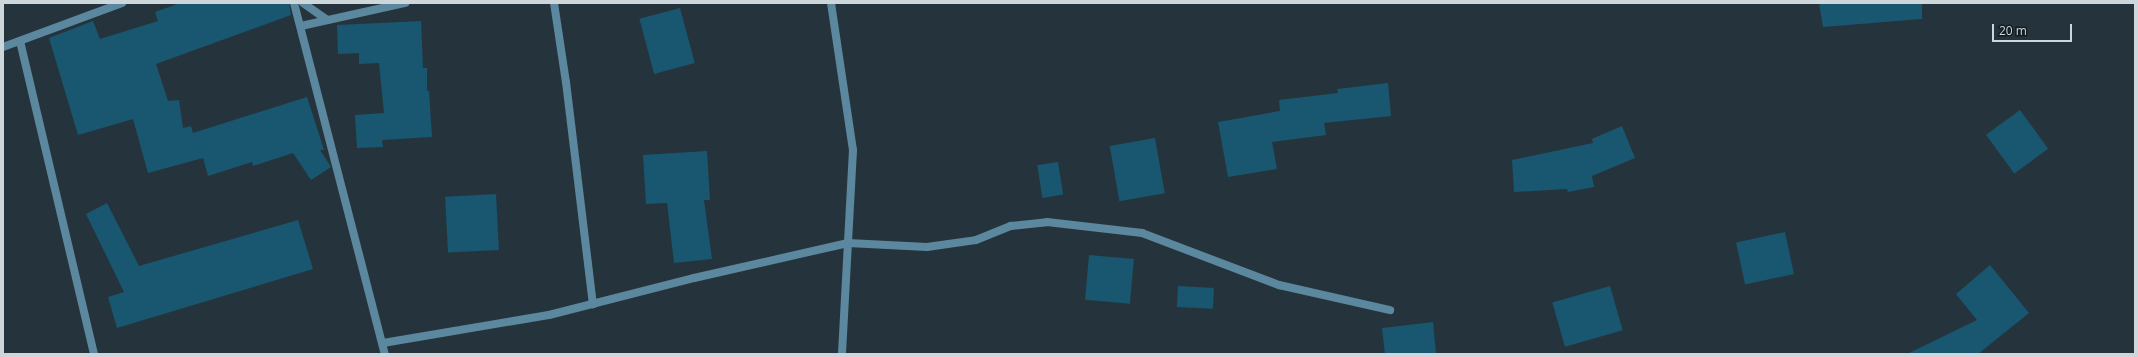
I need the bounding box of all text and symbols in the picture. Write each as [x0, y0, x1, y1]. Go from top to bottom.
scale bar [1994, 16, 2074, 42]
text: 20 m [1999, 22, 2027, 39]

